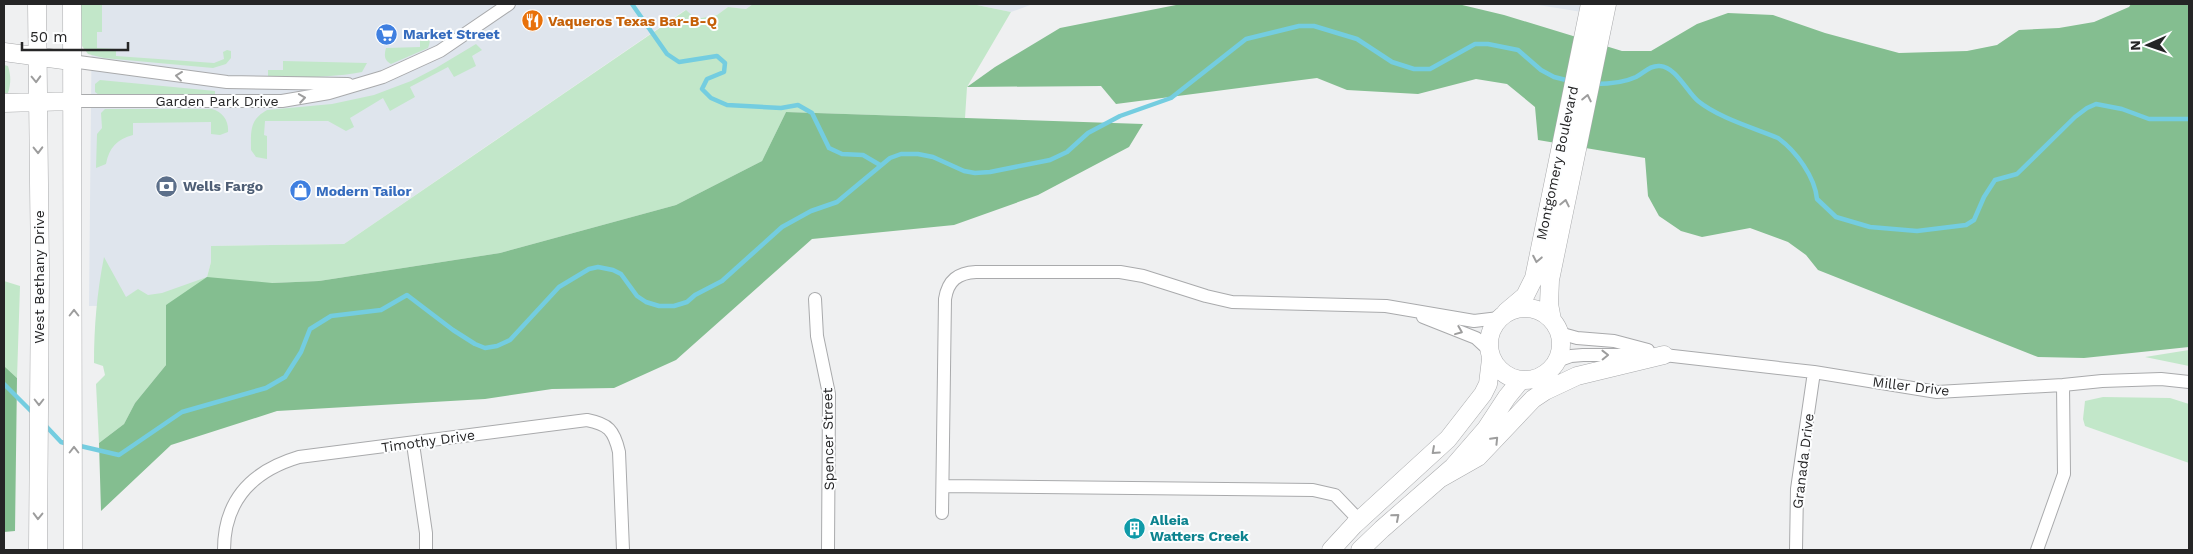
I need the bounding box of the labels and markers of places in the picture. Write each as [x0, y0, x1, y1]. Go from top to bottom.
restaurant icon: Vaqueros Texas Bar-B-Q [520, 9, 544, 33]
place label: Vaqueros Texas Bar-B-Q [548, 13, 717, 29]
supermarket icon: Market Street [375, 22, 399, 46]
place label: Market Street [403, 26, 500, 42]
bank icon: Wells Fargo [155, 174, 179, 198]
place label: Wells Fargo [183, 178, 263, 194]
shop icon: Modern Tailor [288, 179, 312, 203]
place label: Modern Tailor [316, 183, 412, 199]
place label: Alleia Watters Creek [1150, 512, 1249, 544]
building icon: Alleia Watters Creek [1122, 516, 1146, 540]

